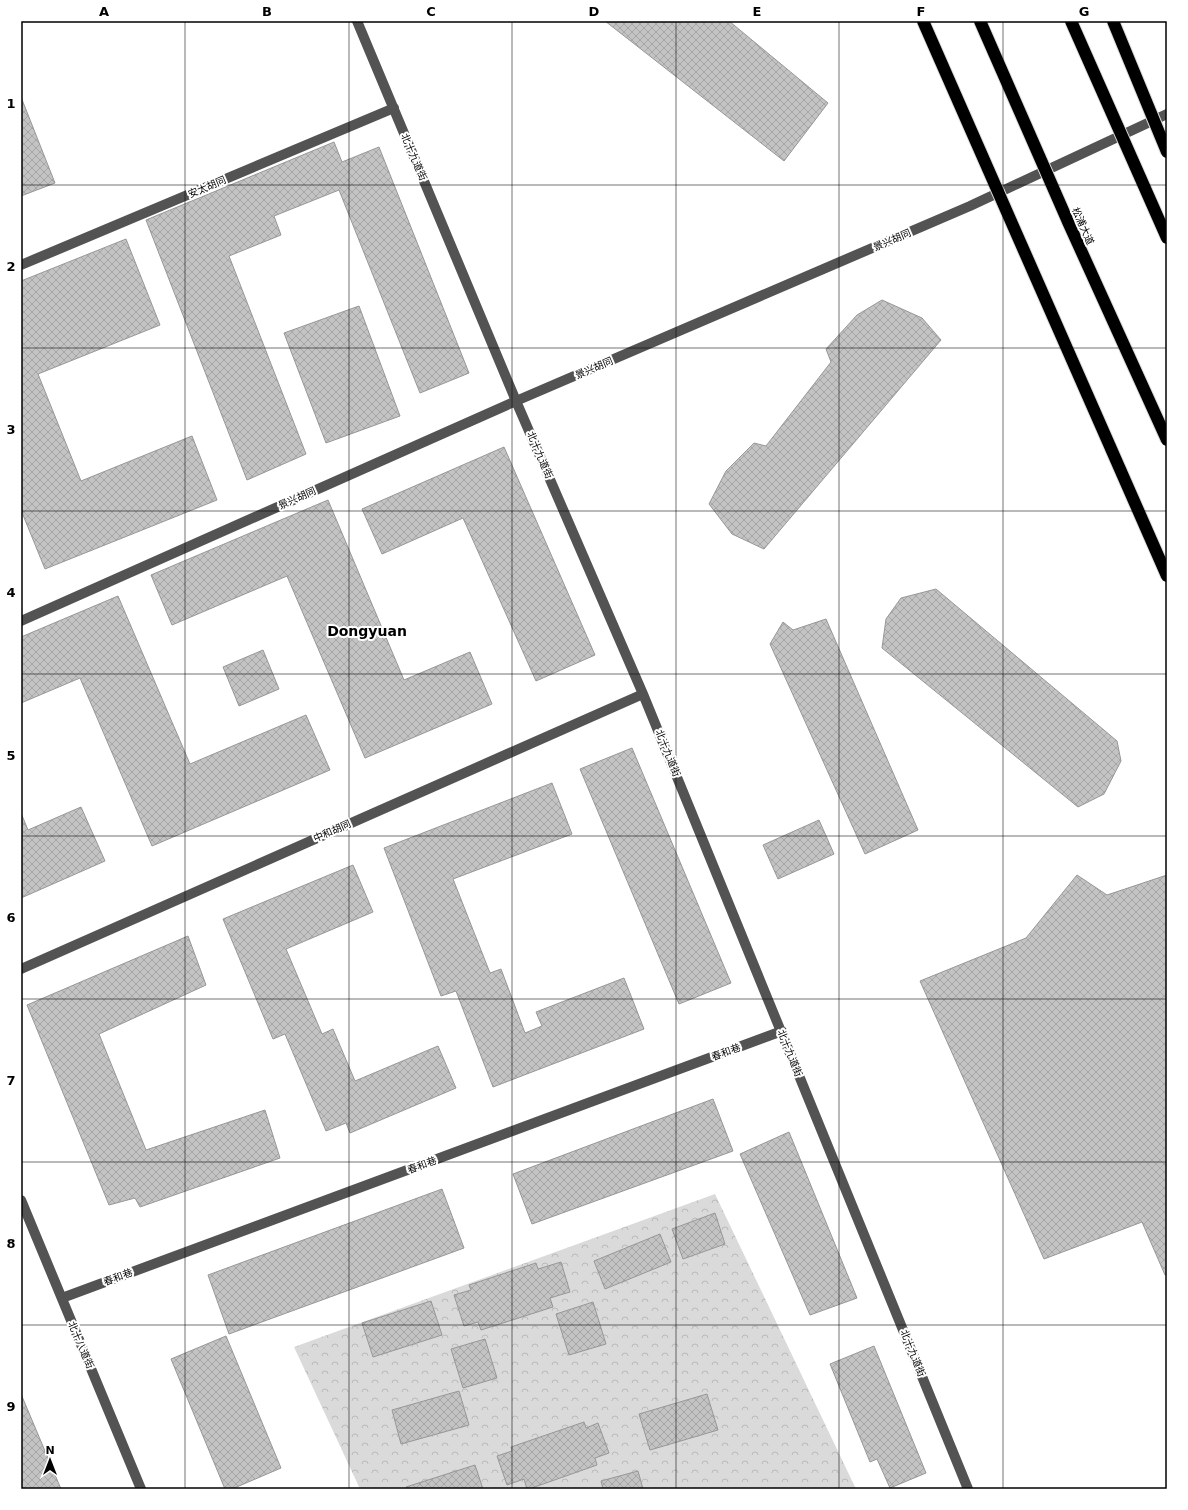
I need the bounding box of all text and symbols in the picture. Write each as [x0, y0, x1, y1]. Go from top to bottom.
text: A [99, 4, 109, 19]
text: B [262, 4, 272, 19]
text: C [426, 4, 436, 19]
text: D [589, 4, 600, 19]
text: E [753, 4, 761, 19]
text: F [917, 4, 925, 19]
text: G [1079, 4, 1089, 19]
text: 1 [6, 96, 16, 111]
street label: 北十九道街 [399, 132, 429, 182]
street label: 安太胡同 [186, 174, 228, 200]
street label: 松浦大道 [1070, 205, 1096, 247]
street label: 景兴胡同 [871, 227, 913, 253]
text: 2 [6, 259, 16, 274]
street label: 景兴胡同 [573, 355, 615, 381]
text: 3 [6, 422, 16, 437]
street label: 北十九道街 [525, 430, 555, 480]
street label: 景兴胡同 [276, 485, 318, 511]
text: 4 [6, 585, 16, 600]
district label: Dongyuan [327, 623, 407, 639]
street label: 北十九道街 [654, 728, 682, 778]
text: 5 [6, 748, 16, 763]
street label: 中和胡同 [311, 818, 353, 844]
text: 6 [6, 910, 16, 925]
street label: 北十九道街 [776, 1028, 804, 1078]
street label: 春和巷 [710, 1042, 742, 1062]
text: 7 [6, 1073, 16, 1088]
street label: 春和巷 [406, 1155, 438, 1175]
text: 8 [6, 1236, 16, 1251]
street label: 春和巷 [102, 1267, 134, 1287]
street label: 北十八道街 [66, 1320, 96, 1370]
street label: 北十九道街 [899, 1328, 927, 1378]
text: 9 [6, 1399, 16, 1414]
north arrow [30, 1440, 70, 1480]
text: N [45, 1444, 55, 1457]

